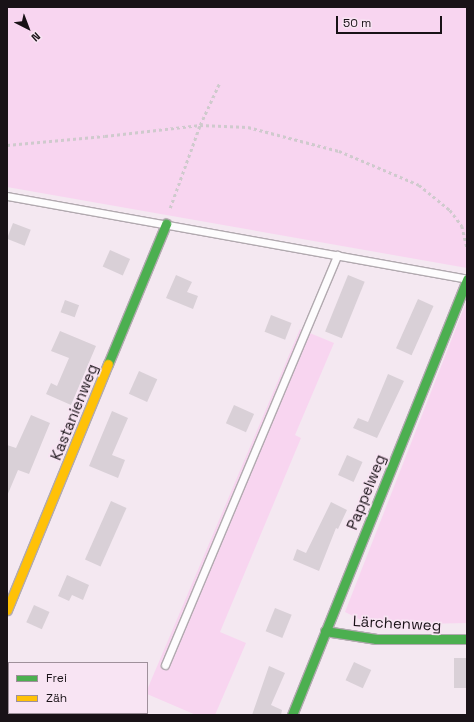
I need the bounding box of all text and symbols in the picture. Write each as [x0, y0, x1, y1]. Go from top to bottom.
north arrow [8, 8, 48, 48]
scale bar [338, 8, 444, 34]
text: 50 m [343, 15, 371, 31]
text: N [29, 29, 43, 45]
street label: Kastanienweg [47, 361, 101, 463]
street label: Pappelweg [343, 452, 389, 532]
street label: Lärchenweg [352, 612, 442, 634]
legend [8, 662, 148, 714]
text: Frei [46, 670, 67, 686]
text: Zäh [46, 690, 67, 706]

